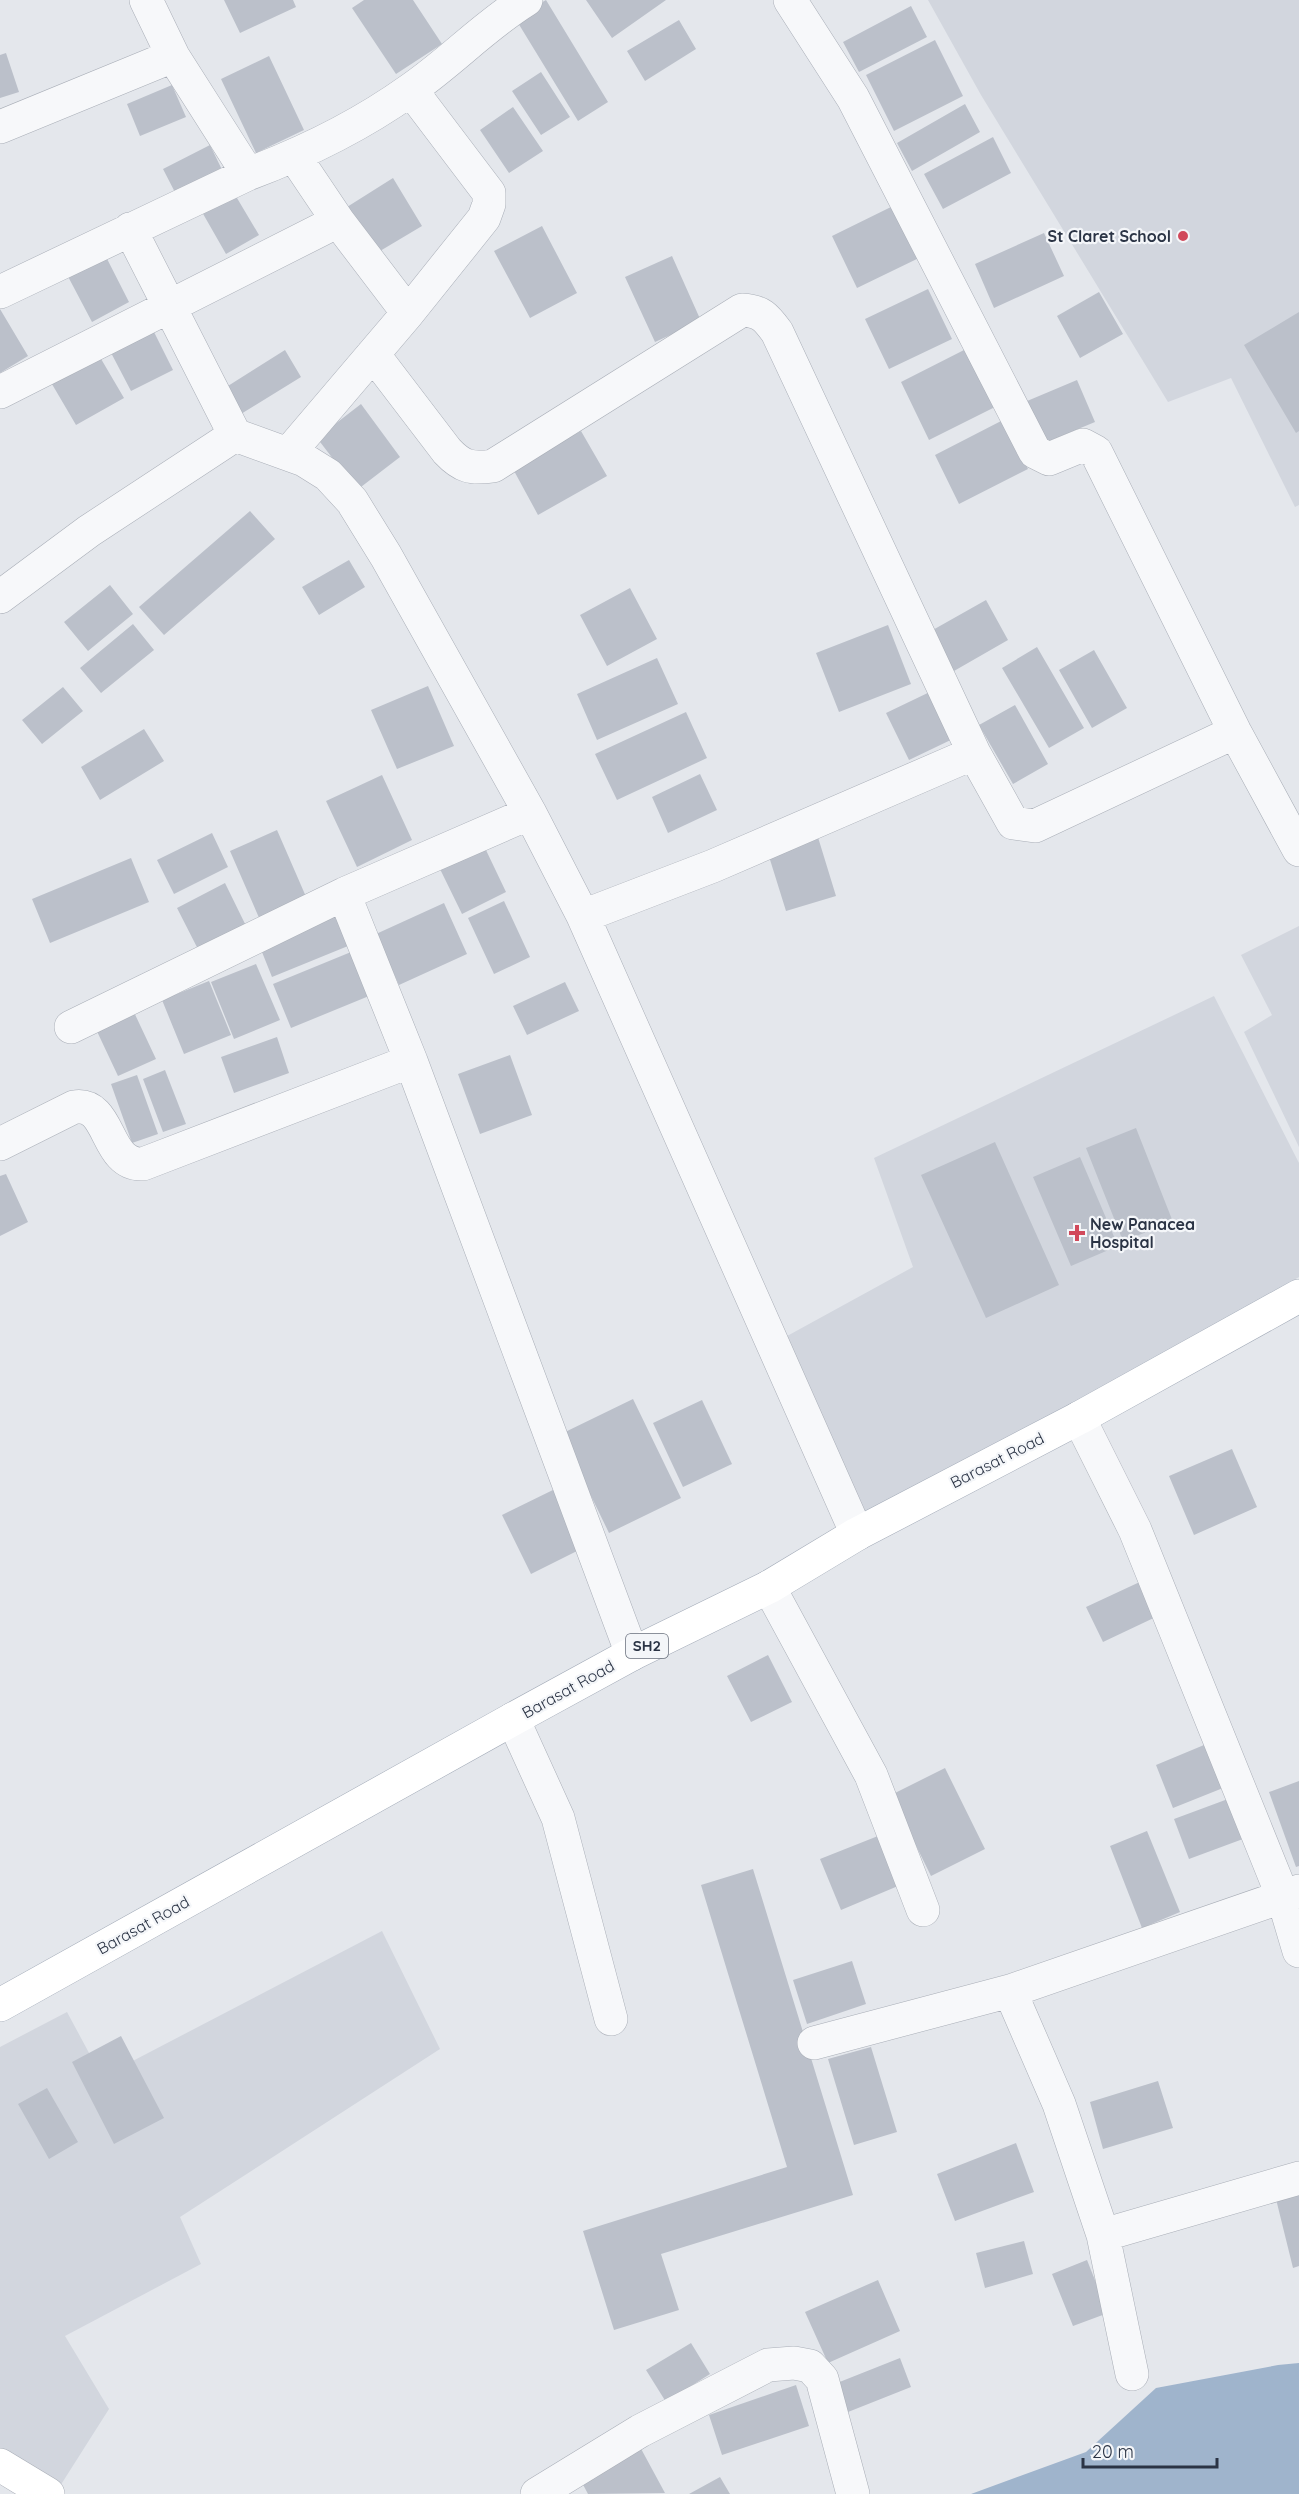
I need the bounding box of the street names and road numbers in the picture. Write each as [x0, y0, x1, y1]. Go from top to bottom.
street label: Barasat Road [947, 1428, 1047, 1492]
road number: SH2 [626, 1634, 668, 1658]
street label: Barasat Road [518, 1655, 618, 1723]
street label: Barasat Road [93, 1891, 193, 1959]

